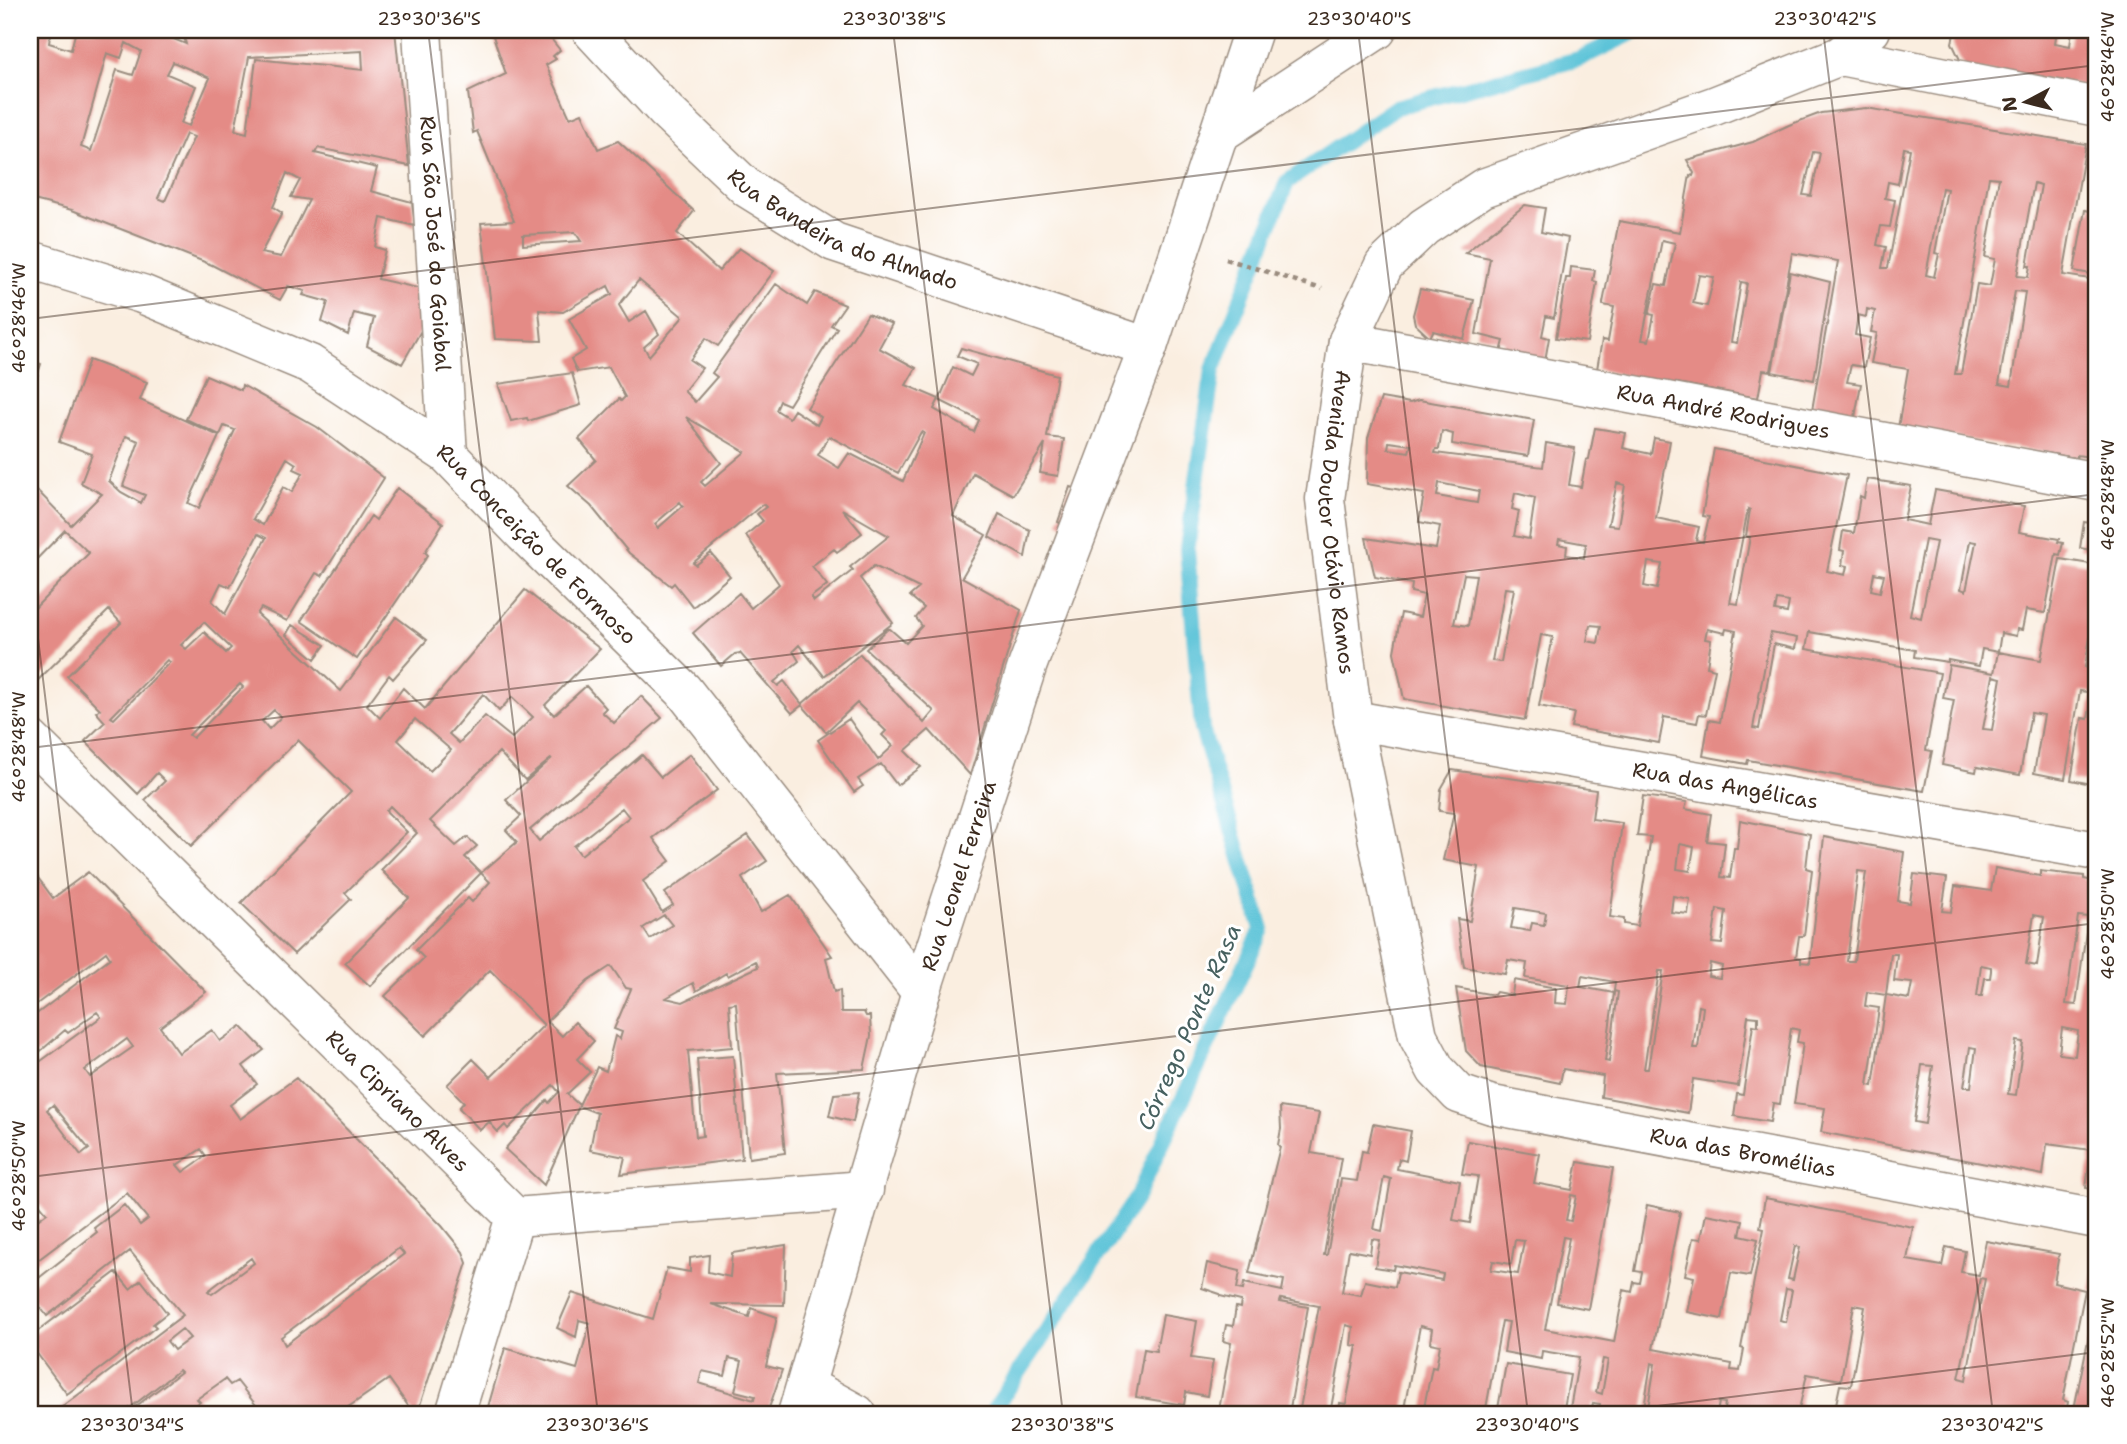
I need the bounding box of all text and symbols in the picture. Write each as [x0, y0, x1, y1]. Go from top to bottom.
text: 23°30'36"S [377, 7, 481, 31]
text: 23°30'38"S [842, 7, 946, 31]
text: 23°30'40"S [1307, 7, 1411, 31]
text: 23°30'42"S [1773, 7, 1877, 31]
text: 46°28'46"W [2096, 12, 2120, 122]
north arrow [1990, 66, 2060, 136]
text: N [1996, 95, 2023, 113]
street label: Rua São José do Goiabal [413, 115, 457, 373]
street label: Rua Bandeira do Almado [721, 162, 961, 296]
text: 46°28'46"W [7, 263, 31, 373]
street label: Avenida Doutor Otávio Ramos [1311, 368, 1361, 676]
street label: Rua André Rodrigues [1615, 378, 1832, 445]
street label: Rua Conceição de Formoso [431, 437, 643, 651]
text: 46°28'48"W [2096, 439, 2120, 551]
text: 46°28'48"W [7, 691, 31, 803]
street label: Rua das Angélicas [1630, 755, 1820, 816]
street label: Rua Leonel Ferreira [915, 777, 1003, 975]
text: 46°28'50"W [2096, 868, 2120, 980]
water label: Córrego Ponte Rasa [1130, 919, 1248, 1135]
street label: Rua Cipriano Alves [320, 1024, 475, 1178]
text: 46°28'50"W [7, 1120, 31, 1232]
street label: Rua das Bromélias [1647, 1121, 1838, 1184]
text: 46°28'52"W [2096, 1298, 2120, 1408]
text: 23°30'34"S [80, 1413, 184, 1437]
text: 23°30'36"S [545, 1413, 649, 1437]
text: 23°30'38"S [1010, 1413, 1114, 1437]
text: 23°30'40"S [1475, 1413, 1579, 1437]
text: 23°30'42"S [1940, 1413, 2044, 1437]

